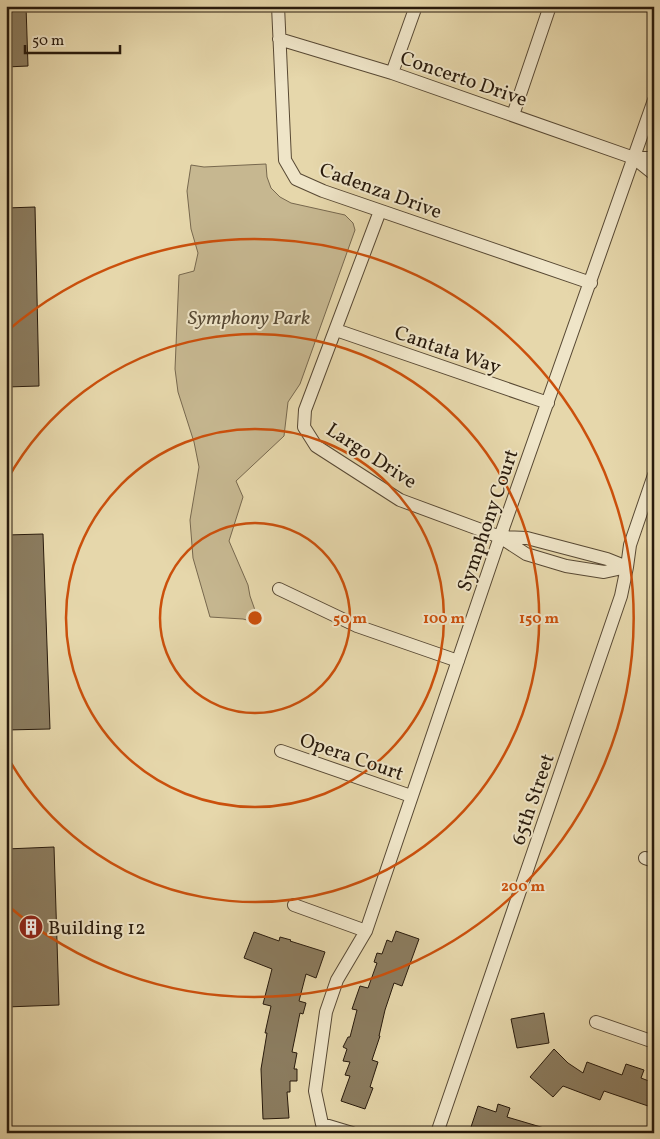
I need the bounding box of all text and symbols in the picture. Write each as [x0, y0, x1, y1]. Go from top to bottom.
scale bar [25, 22, 120, 54]
text: 50 m [32, 31, 64, 52]
street label: Concerto Drive [396, 45, 531, 115]
street label: Cadenza Drive [315, 157, 446, 227]
park label: Symphony Park [188, 305, 310, 333]
street label: Cantata Way [390, 320, 504, 382]
street label: Largo Drive [320, 417, 422, 497]
street label: Symphony Court [451, 446, 526, 596]
centre of rings [246, 609, 264, 627]
text: 50 m [333, 609, 367, 630]
text: 100 m [423, 609, 466, 630]
text: 150 m [519, 609, 559, 630]
street label: Opera Court [296, 727, 407, 789]
street label: 65th Street [505, 750, 563, 849]
text: 200 m [501, 877, 545, 898]
building icon: Building 12 [18, 914, 44, 940]
place label: Building 12 [48, 915, 146, 943]

